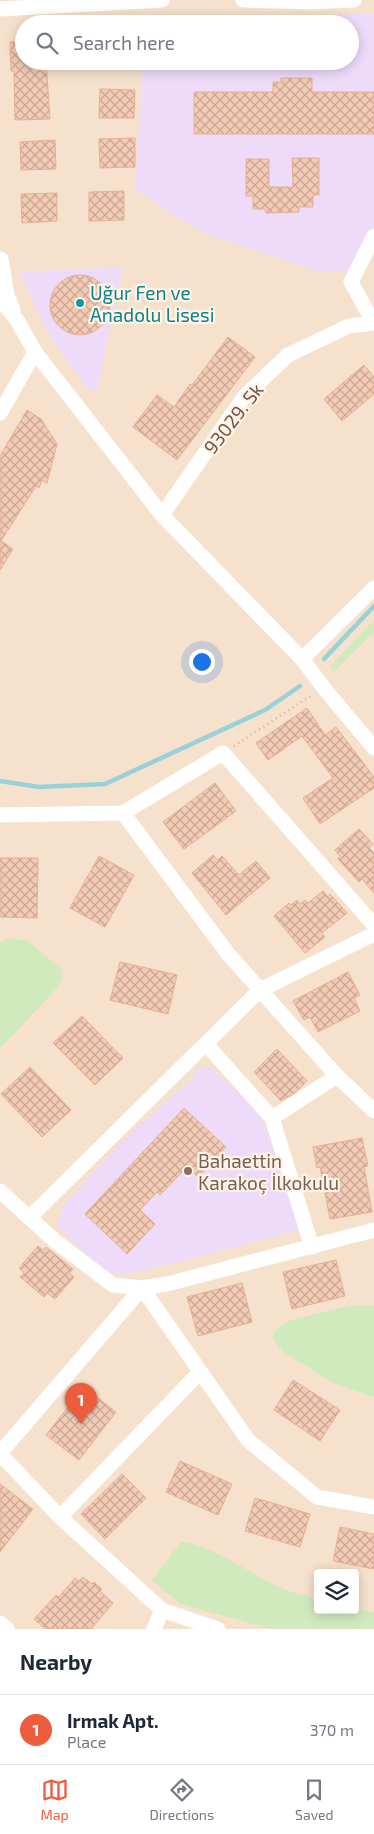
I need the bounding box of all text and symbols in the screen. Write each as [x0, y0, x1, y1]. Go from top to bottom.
search box [15, 15, 359, 70]
icon: search [33, 29, 61, 57]
text: Search here [73, 31, 175, 54]
place label: Uğur Fen ve Anadolu Lisesi [90, 281, 214, 326]
marker: Uğur Fen ve Anadolu Lisesi [74, 297, 86, 309]
street label: 93029. Sk [198, 378, 268, 458]
your location [189, 649, 215, 675]
place label: Bahaettin Karakoç İlkokulu [198, 1149, 339, 1195]
marker: Bahaettin Karakoç İlkokulu [182, 1165, 194, 1177]
pin: 1 [65, 1383, 97, 1424]
map controls [314, 1569, 359, 1614]
button: layers [314, 1569, 359, 1614]
text: Nearby [20, 1649, 92, 1674]
text: Irmak Apt. [67, 1709, 159, 1732]
text: 1 [33, 1720, 39, 1739]
text: 370 m [310, 1720, 354, 1739]
text: Place [67, 1732, 106, 1751]
tab: Map [40, 1776, 69, 1823]
tab: Directions [150, 1776, 214, 1823]
tab: Saved [295, 1776, 334, 1823]

